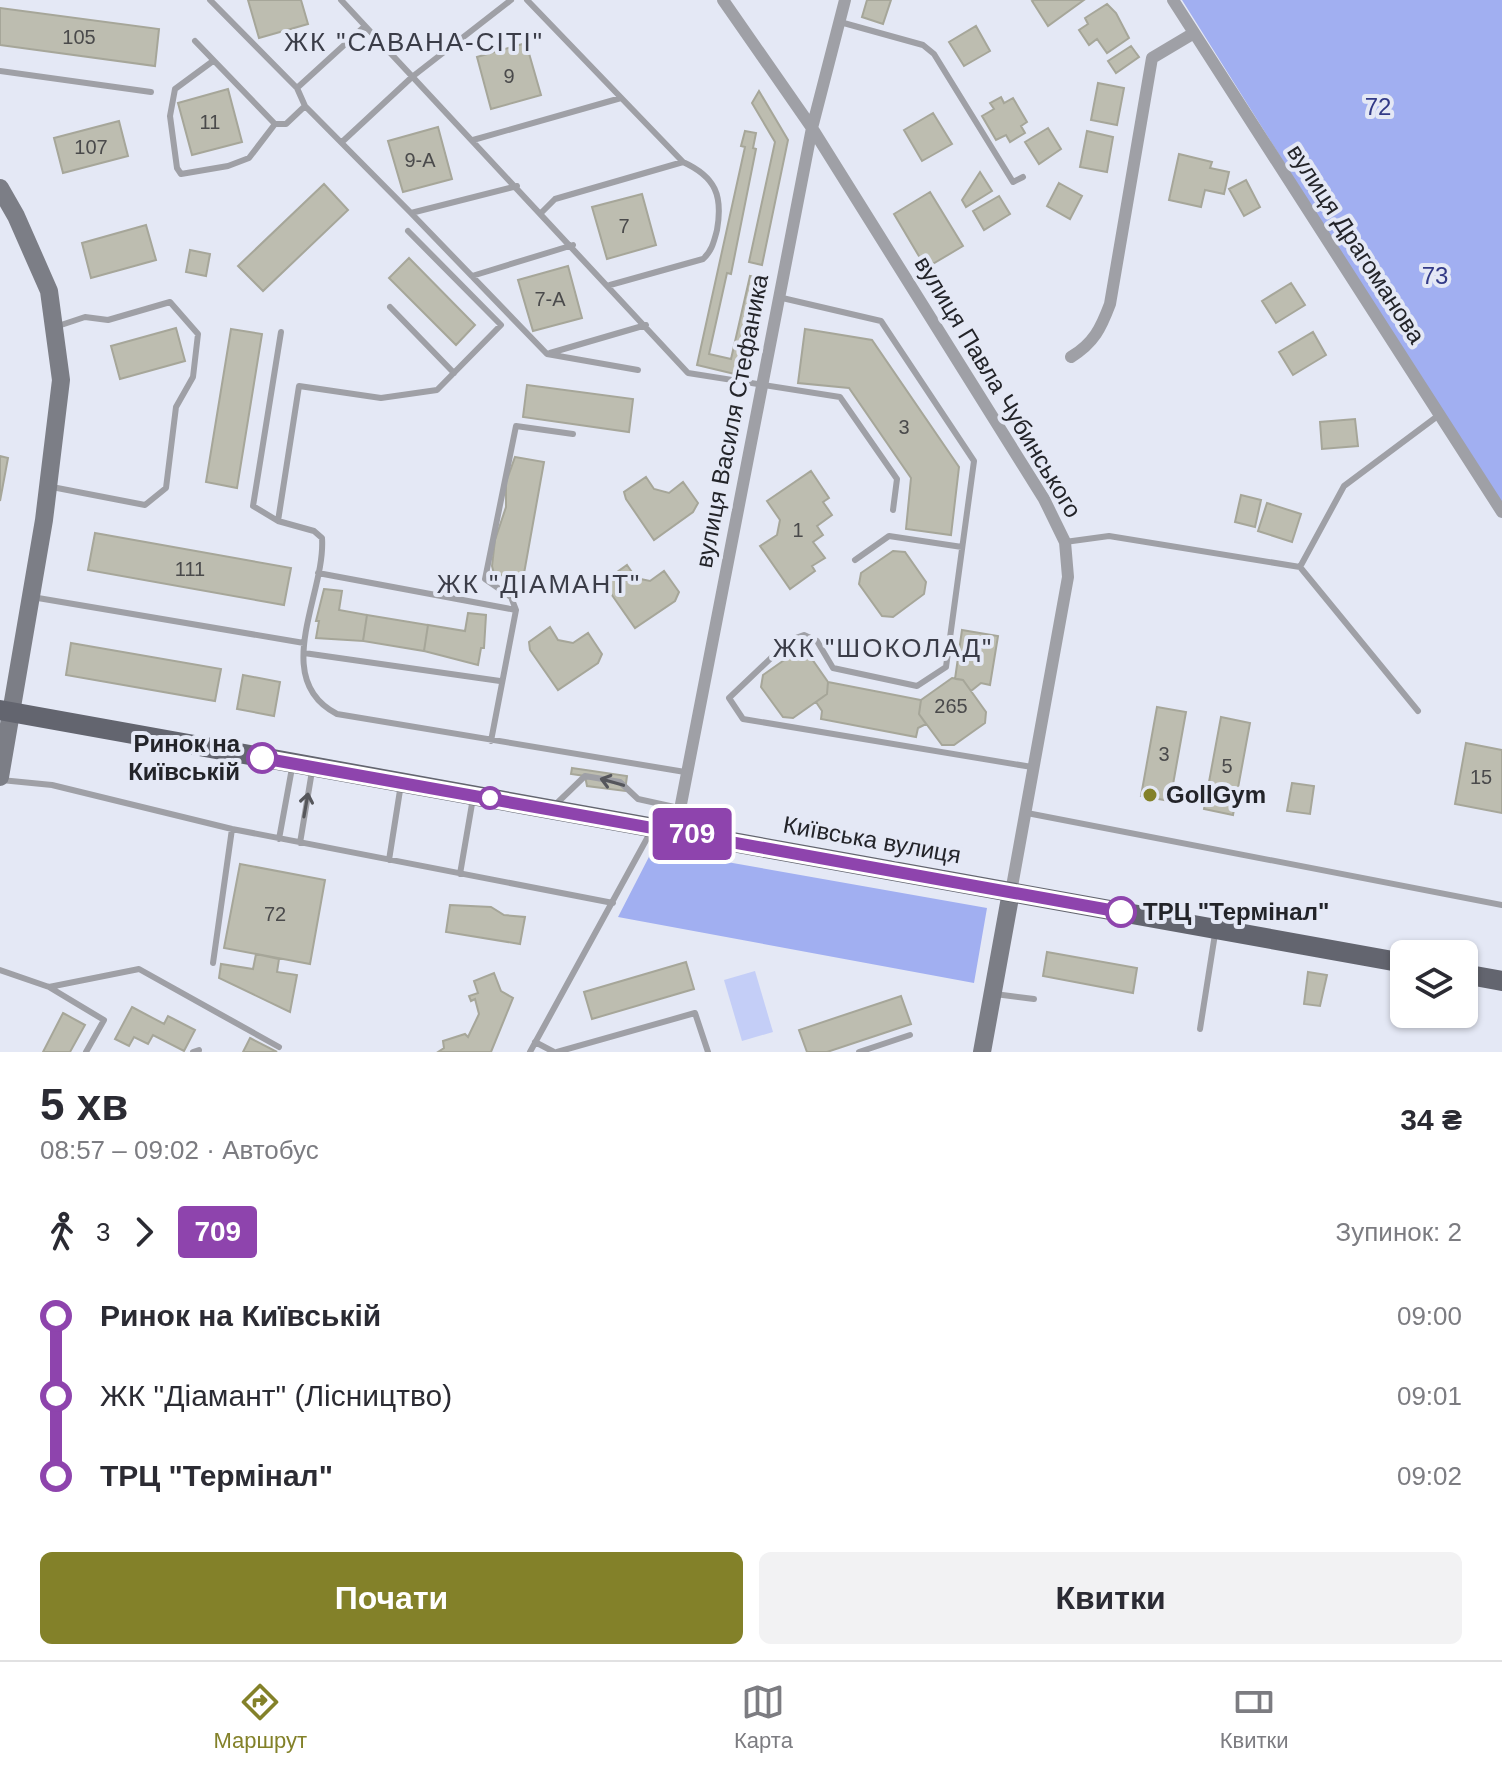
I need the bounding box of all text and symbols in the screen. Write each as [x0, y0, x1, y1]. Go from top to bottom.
house number: 105 [62, 26, 96, 48]
district label: ЖК "САВАНА-СІТІ" [284, 27, 544, 57]
house number: 9 [503, 65, 515, 87]
park label: 72 [1365, 93, 1391, 120]
house number: 11 [200, 111, 220, 133]
house number: 107 [74, 136, 108, 158]
street label: вулиця Драгоманова [1282, 139, 1431, 349]
house number: 9-А [404, 149, 436, 171]
house number: 7 [618, 215, 630, 237]
street label: вулиця Павла Чубинського [910, 251, 1087, 522]
park label: 73 [1422, 262, 1448, 289]
street label: вулиця Василя Стефаника [690, 271, 773, 570]
house number: 7-А [534, 288, 566, 310]
house number: 3 [898, 416, 910, 438]
house number: 1 [792, 519, 804, 541]
house number: 111 [175, 558, 205, 580]
district label: ЖК "ДІАМАНТ" [437, 569, 641, 599]
district label: ЖК "ШОКОЛАД" [773, 633, 993, 663]
house number: 265 [934, 695, 968, 717]
place label: Ринок на Київській [128, 730, 241, 785]
marker: Ринок на Київській [247, 743, 277, 773]
house number: 3 [1158, 743, 1170, 765]
house number: 5 [1221, 755, 1233, 777]
house number: 15 [1470, 766, 1492, 788]
one-way arrow [600, 774, 625, 788]
place label: GollGym [1166, 781, 1266, 808]
marker: GollGym [1141, 786, 1159, 804]
unlabelled marker [479, 787, 501, 809]
one-way arrow [300, 793, 315, 818]
line badge: 709 [646, 808, 738, 860]
street label: Київська вулиця [781, 811, 963, 868]
text: 709 [669, 818, 715, 849]
marker: ТРЦ "Термінал" [1106, 897, 1136, 927]
place label: ТРЦ "Термінал" [1143, 898, 1329, 925]
house number: 72 [264, 903, 286, 925]
map controls [1390, 940, 1478, 1028]
button: layers [1390, 940, 1478, 1028]
text: 5 хв [40, 1080, 128, 1129]
text: 34 ₴ [1400, 1103, 1462, 1136]
text: 08:57 – 09:02 · Автобус [40, 1135, 319, 1165]
icon: walk [40, 1210, 84, 1254]
icon: forward [122, 1210, 166, 1254]
text: 709 [194, 1216, 241, 1247]
text: 3 [96, 1217, 110, 1247]
text: Зупинок: 2 [1336, 1217, 1462, 1247]
text: Ринок на Київській [100, 1299, 381, 1332]
text: 09:00 [1397, 1301, 1462, 1331]
text: ЖК "Діамант" (Лісництво) [100, 1379, 452, 1412]
text: 09:01 [1397, 1381, 1462, 1411]
text: ТРЦ "Термінал" [100, 1459, 333, 1492]
text: 09:02 [1397, 1461, 1462, 1491]
button: Почати [40, 1552, 743, 1644]
button: Квитки [759, 1552, 1462, 1644]
tab: Маршрут [213, 1680, 307, 1754]
tab: Карта [734, 1680, 793, 1754]
tab: Квитки [1220, 1680, 1289, 1754]

